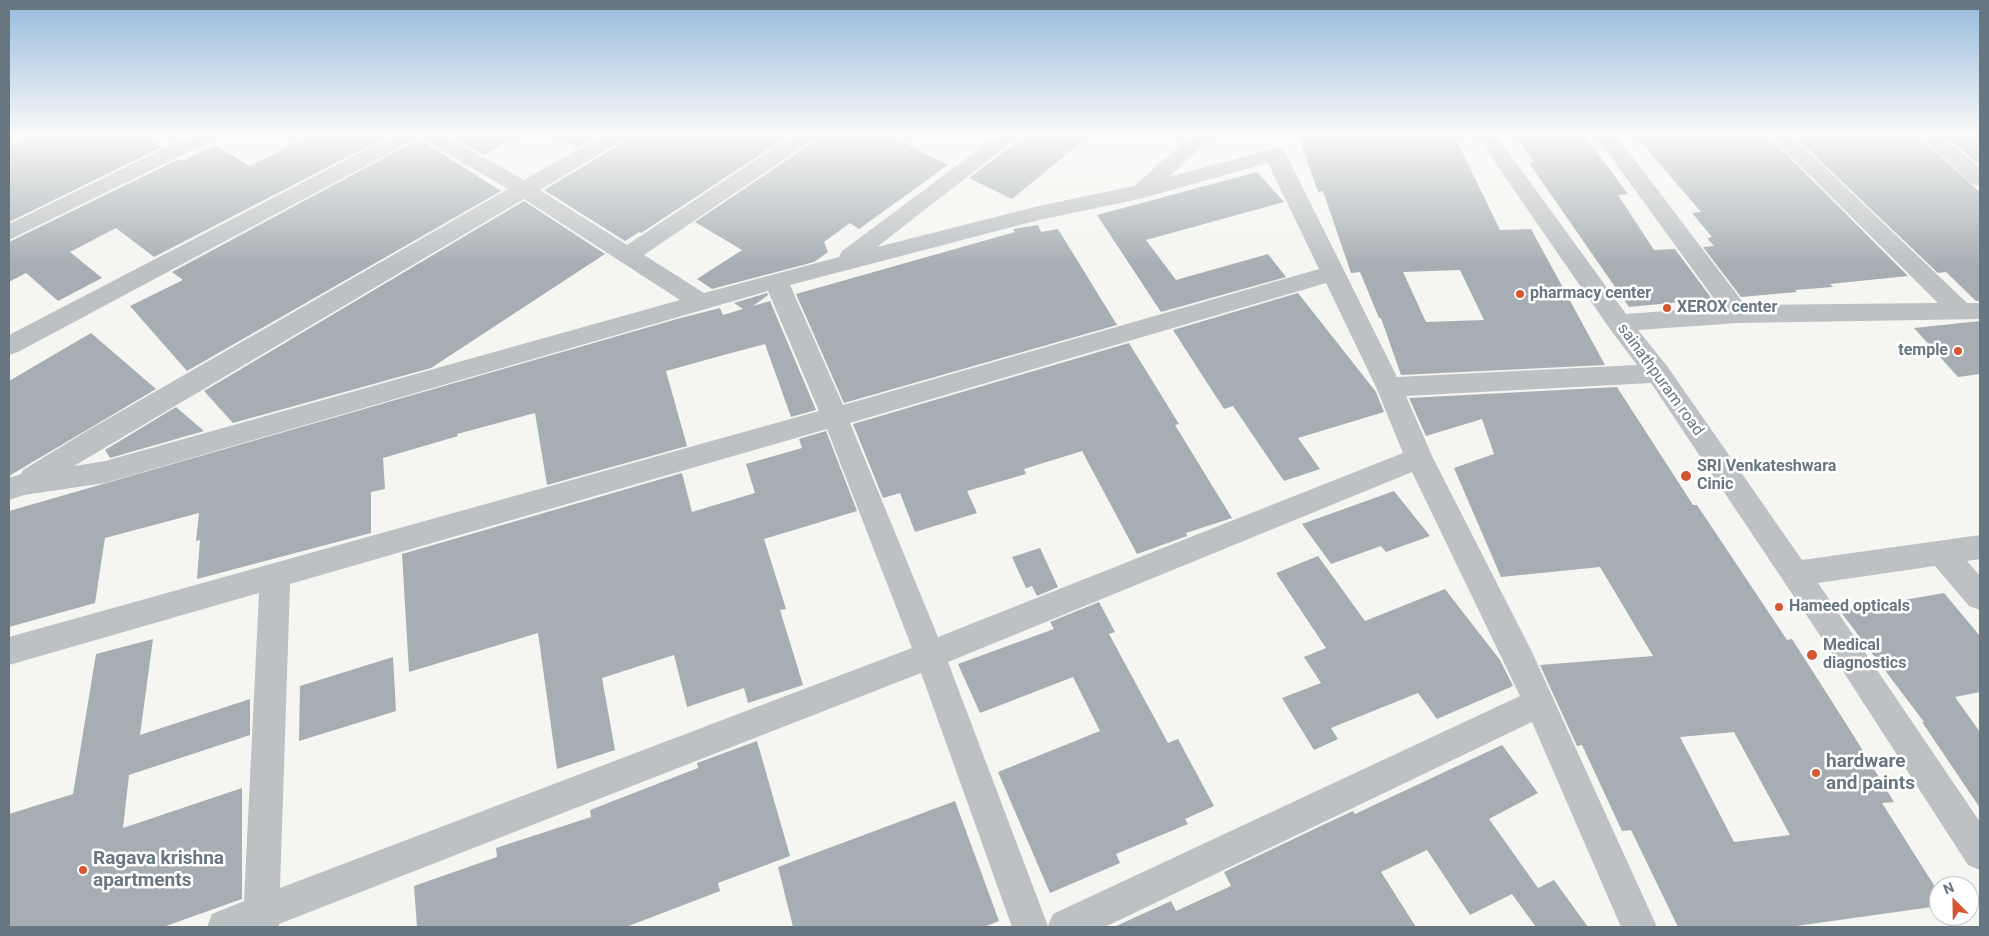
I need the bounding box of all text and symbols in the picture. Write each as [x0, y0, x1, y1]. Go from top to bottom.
place label: pharmacy center [1530, 284, 1651, 304]
marker: pharmacy center [1514, 288, 1526, 300]
place label: XEROX center [1677, 298, 1777, 318]
marker: XEROX center [1661, 302, 1673, 314]
street label: sainathpuram road [1613, 320, 1707, 440]
place label: temple [1898, 341, 1948, 361]
marker: temple [1952, 345, 1964, 357]
place label: SRI Venkateshwara Cinic [1697, 457, 1836, 495]
marker: SRI Venkateshwara Cinic [1679, 469, 1693, 483]
place label: Hameed opticals [1789, 597, 1910, 617]
marker: Hameed opticals [1773, 601, 1785, 613]
place label: Medical diagnostics [1823, 636, 1906, 674]
marker: Medical diagnostics [1805, 648, 1819, 662]
place label: hardware and paints [1826, 751, 1915, 795]
marker: hardware and paints [1810, 767, 1822, 779]
place label: Ragava krishna apartments [93, 848, 224, 892]
marker: Ragava krishna apartments [77, 864, 89, 876]
north arrow [1929, 876, 1979, 926]
text: N [1941, 879, 1956, 897]

